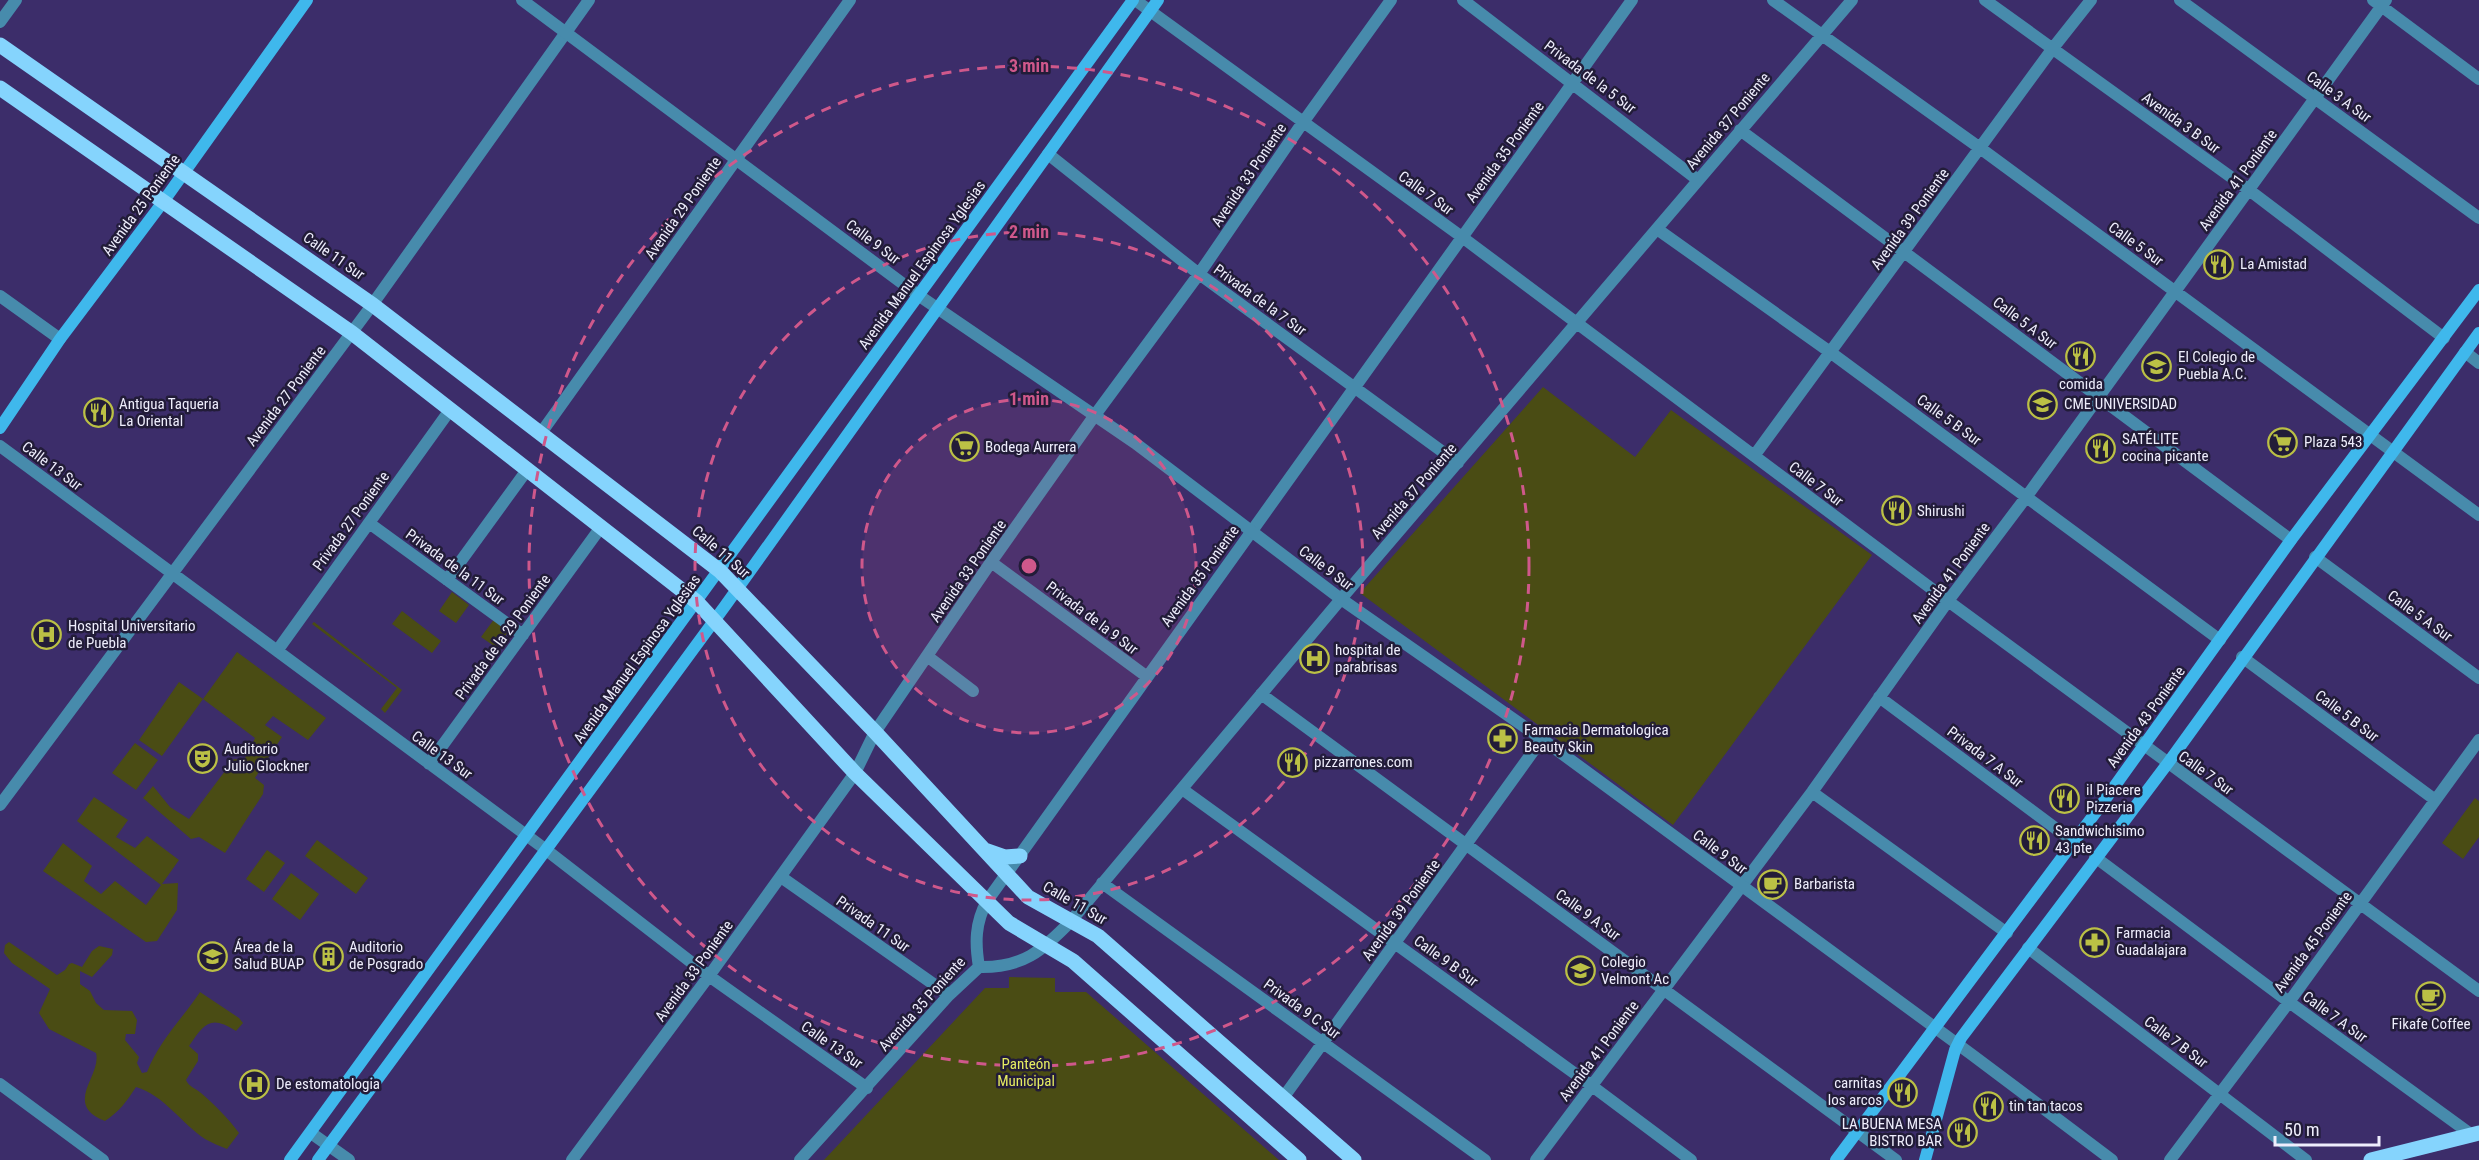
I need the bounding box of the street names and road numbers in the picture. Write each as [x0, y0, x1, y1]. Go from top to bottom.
street label: Privada de la 5 Sur [1541, 37, 1640, 118]
street label: Calle 3 A Sur [2303, 68, 2375, 127]
street label: Avenida 37 Poniente [1682, 69, 1774, 173]
street label: Avenida 3 B Sur [2138, 89, 2224, 158]
street label: Avenida 35 Poniente [1462, 98, 1548, 206]
street label: Avenida 33 Poniente [1208, 120, 1290, 230]
street label: Avenida 41 Poniente [2195, 126, 2281, 234]
street label: Avenida 25 Poniente [98, 151, 184, 259]
street label: Avenida 29 Poniente [641, 153, 725, 263]
street label: Avenida 39 Poniente [1867, 165, 1953, 273]
street label: Calle 7 Sur [1395, 167, 1457, 219]
street label: Avenida Manuel Espinosa Yglesias [855, 177, 989, 353]
street label: Calle 9 Sur [842, 216, 904, 269]
street label: Calle 5 Sur [2105, 218, 2167, 270]
street label: Calle 11 Sur [300, 228, 369, 284]
street label: Privada de la 7 Sur [1210, 260, 1310, 340]
street label: Calle 5 A Sur [1989, 293, 2061, 353]
street label: Avenida 27 Poniente [242, 342, 330, 450]
street label: Calle 5 B Sur [1913, 391, 1985, 450]
street label: Calle 13 Sur [18, 437, 86, 495]
street label: Avenida 37 Poniente [1368, 439, 1460, 543]
street label: Calle 7 Sur [1785, 458, 1847, 511]
street label: Privada 27 Poniente [309, 468, 393, 574]
street label: Avenida 33 Poniente [926, 516, 1010, 626]
street label: Avenida 41 Poniente [1908, 519, 1994, 627]
street label: Calle 11 Sur [688, 522, 754, 582]
street label: Avenida 35 Poniente [1157, 522, 1243, 630]
street label: Privada de la 11 Sur [402, 525, 508, 609]
street label: Calle 9 Sur [1295, 542, 1357, 595]
street label: Privada de la 29 Poniente [452, 571, 554, 703]
street label: Avenida Manuel Espinosa Yglesias [570, 571, 704, 747]
street label: Privada de la 9 Sur [1043, 578, 1142, 659]
street label: Calle 5 A Sur [2384, 587, 2456, 646]
street label: Avenida 43 Poniente [2103, 663, 2189, 771]
street label: Calle 5 B Sur [2312, 686, 2383, 746]
street label: Privada 7 A Sur [1943, 723, 2027, 792]
street label: Calle 13 Sur [408, 727, 476, 783]
street label: Calle 7 Sur [2175, 747, 2237, 799]
street label: Calle 9 Sur [1689, 826, 1751, 879]
street label: Avenida 39 Poniente [1358, 856, 1444, 964]
street label: Calle 11 Sur [1040, 877, 1111, 929]
street label: Calle 9 A Sur [1552, 886, 1624, 945]
street label: Avenida 45 Poniente [2270, 888, 2356, 996]
street label: Privada 11 Sur [833, 892, 914, 956]
street label: Avenida 33 Poniente [651, 917, 737, 1025]
street label: Calle 9 B Sur [1410, 932, 1482, 991]
street label: Avenida 35 Poniente [875, 953, 969, 1055]
street label: Privada 9 C Sur [1260, 975, 1344, 1043]
street label: Calle 7 A Sur [2299, 988, 2371, 1047]
street label: Avenida 41 Poniente [1555, 997, 1643, 1105]
street label: Calle 7 B Sur [2141, 1012, 2212, 1072]
street label: Calle 13 Sur [798, 1017, 867, 1073]

